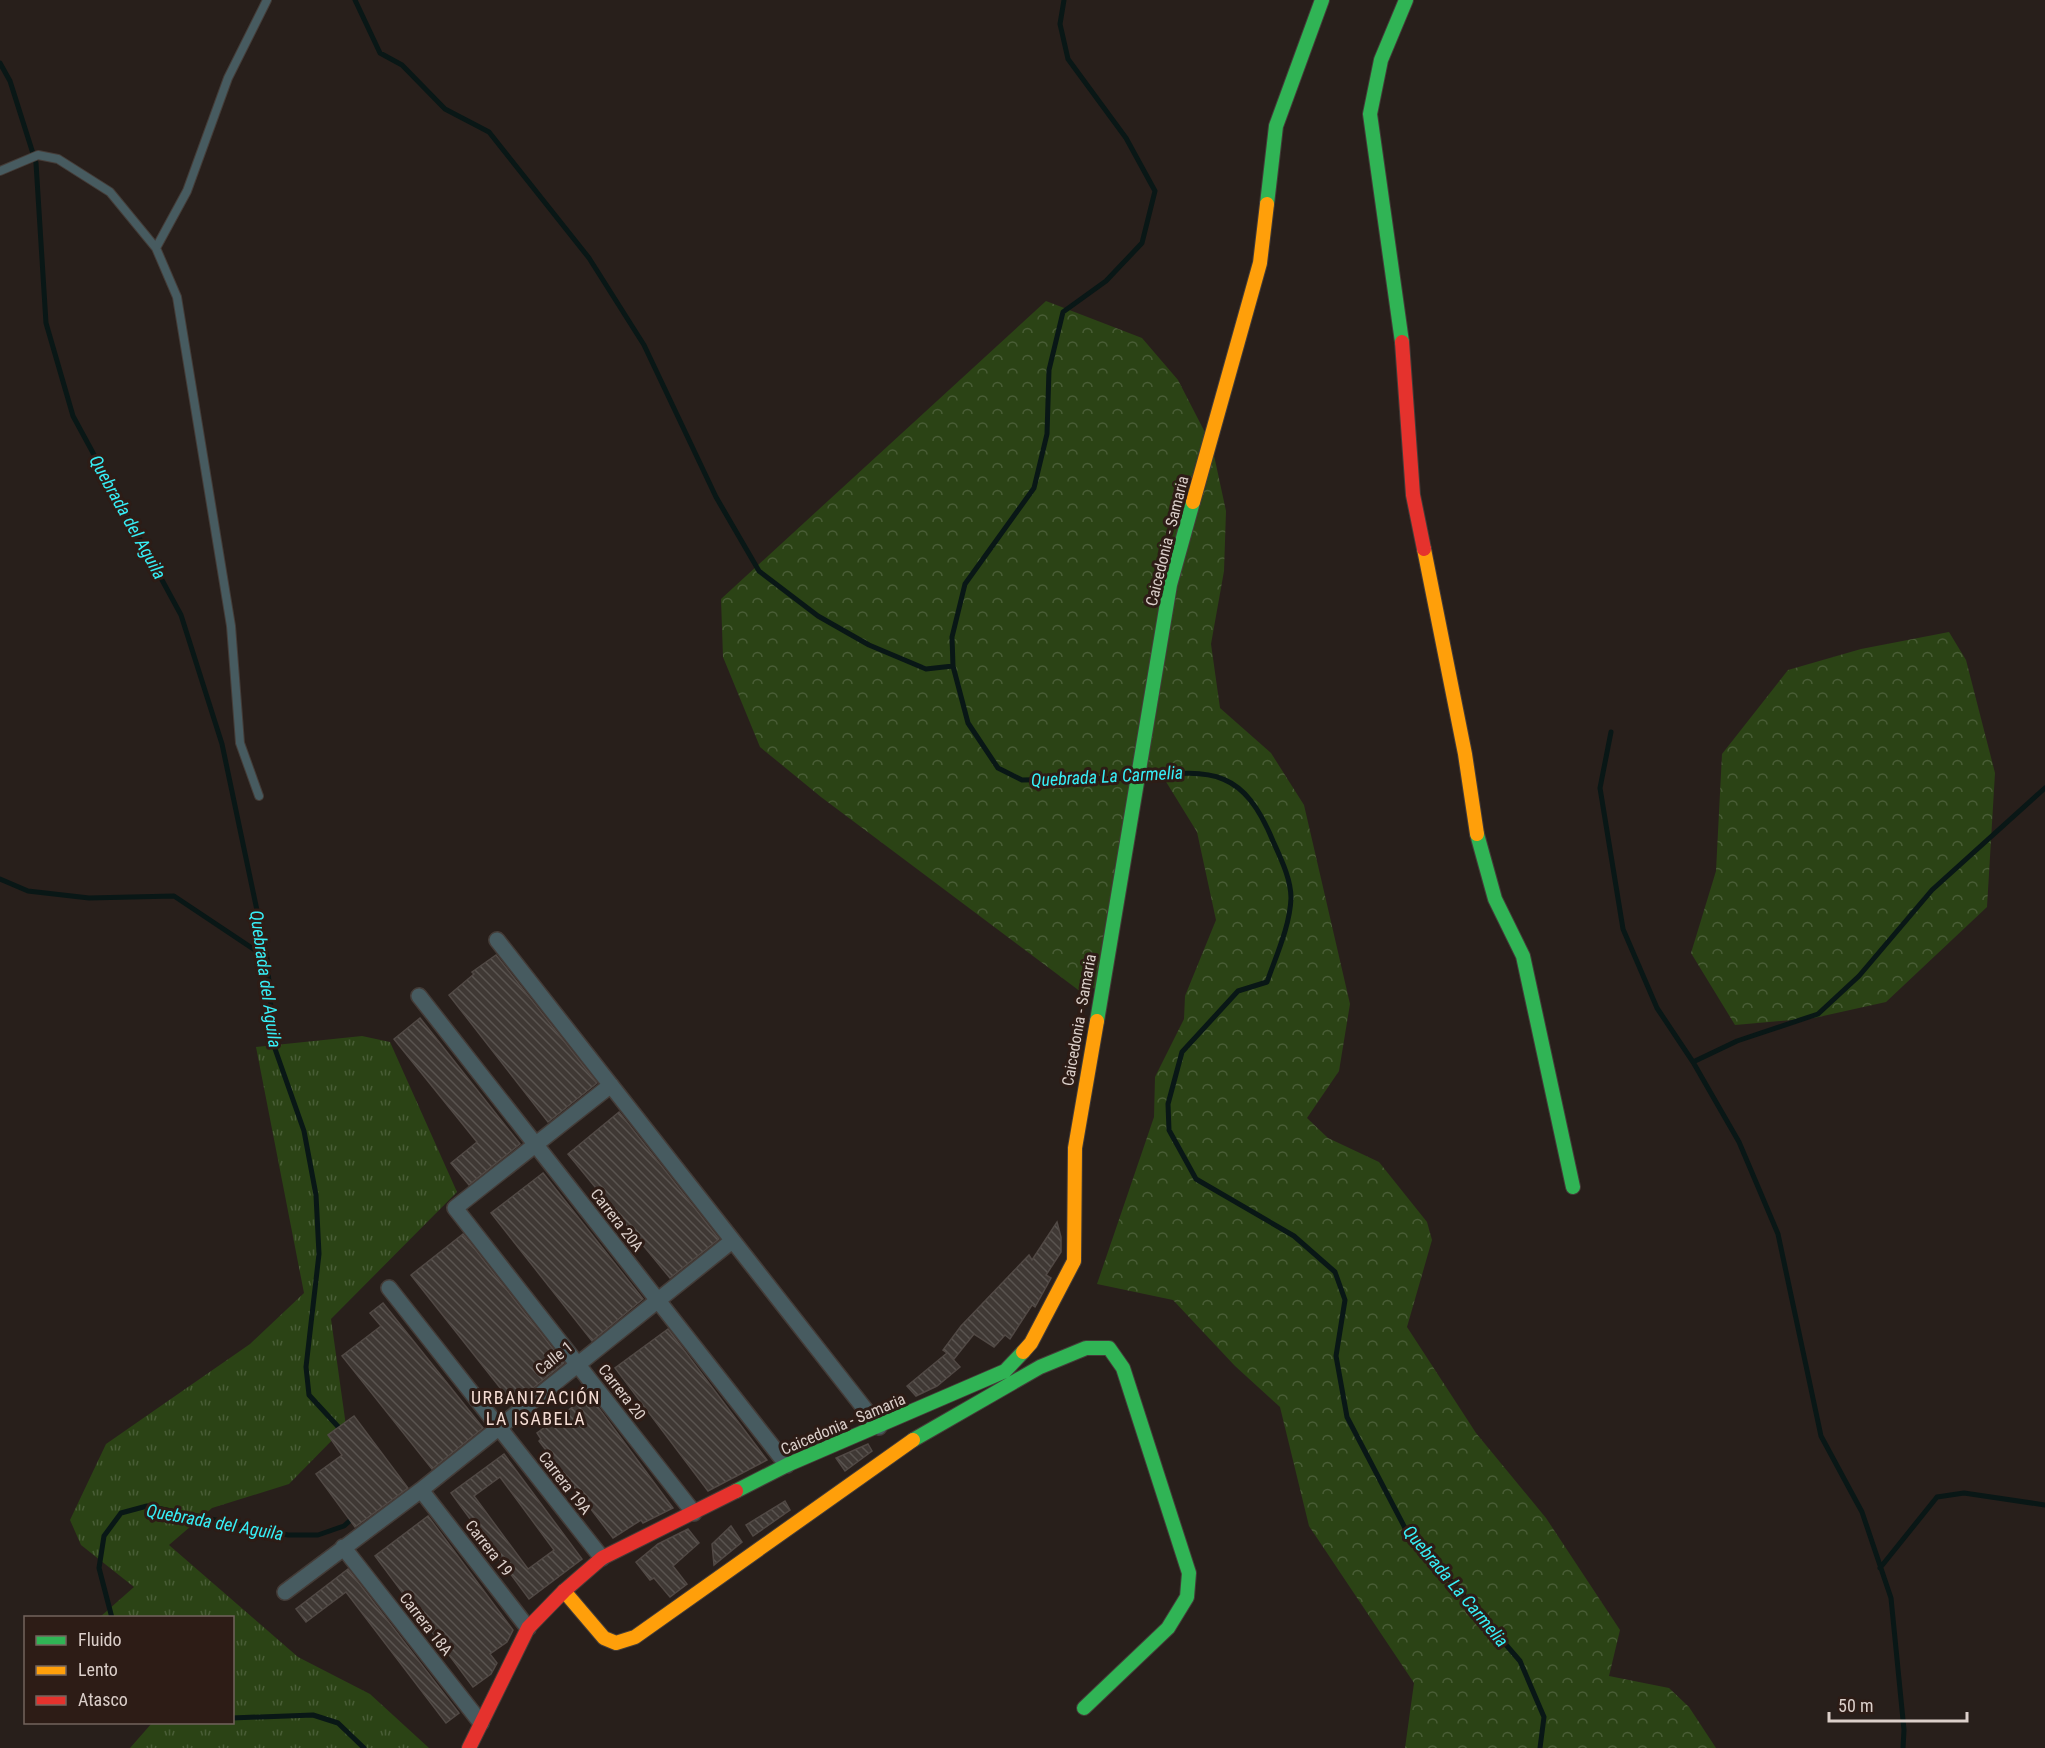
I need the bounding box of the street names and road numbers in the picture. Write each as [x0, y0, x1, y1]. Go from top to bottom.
street label: Caicedonia - Samaria [1142, 474, 1192, 608]
street label: Caicedonia - Samaria [1058, 953, 1100, 1087]
street label: Carrera 20A [586, 1185, 648, 1255]
street label: Calle 1 [531, 1337, 577, 1379]
street label: Carrera 20 [594, 1360, 650, 1424]
street label: Caicedonia - Samaria [778, 1389, 908, 1459]
street label: Carrera 19A [534, 1448, 596, 1518]
street label: Carrera 19 [461, 1516, 517, 1580]
street label: Carrera 18A [395, 1589, 457, 1659]

